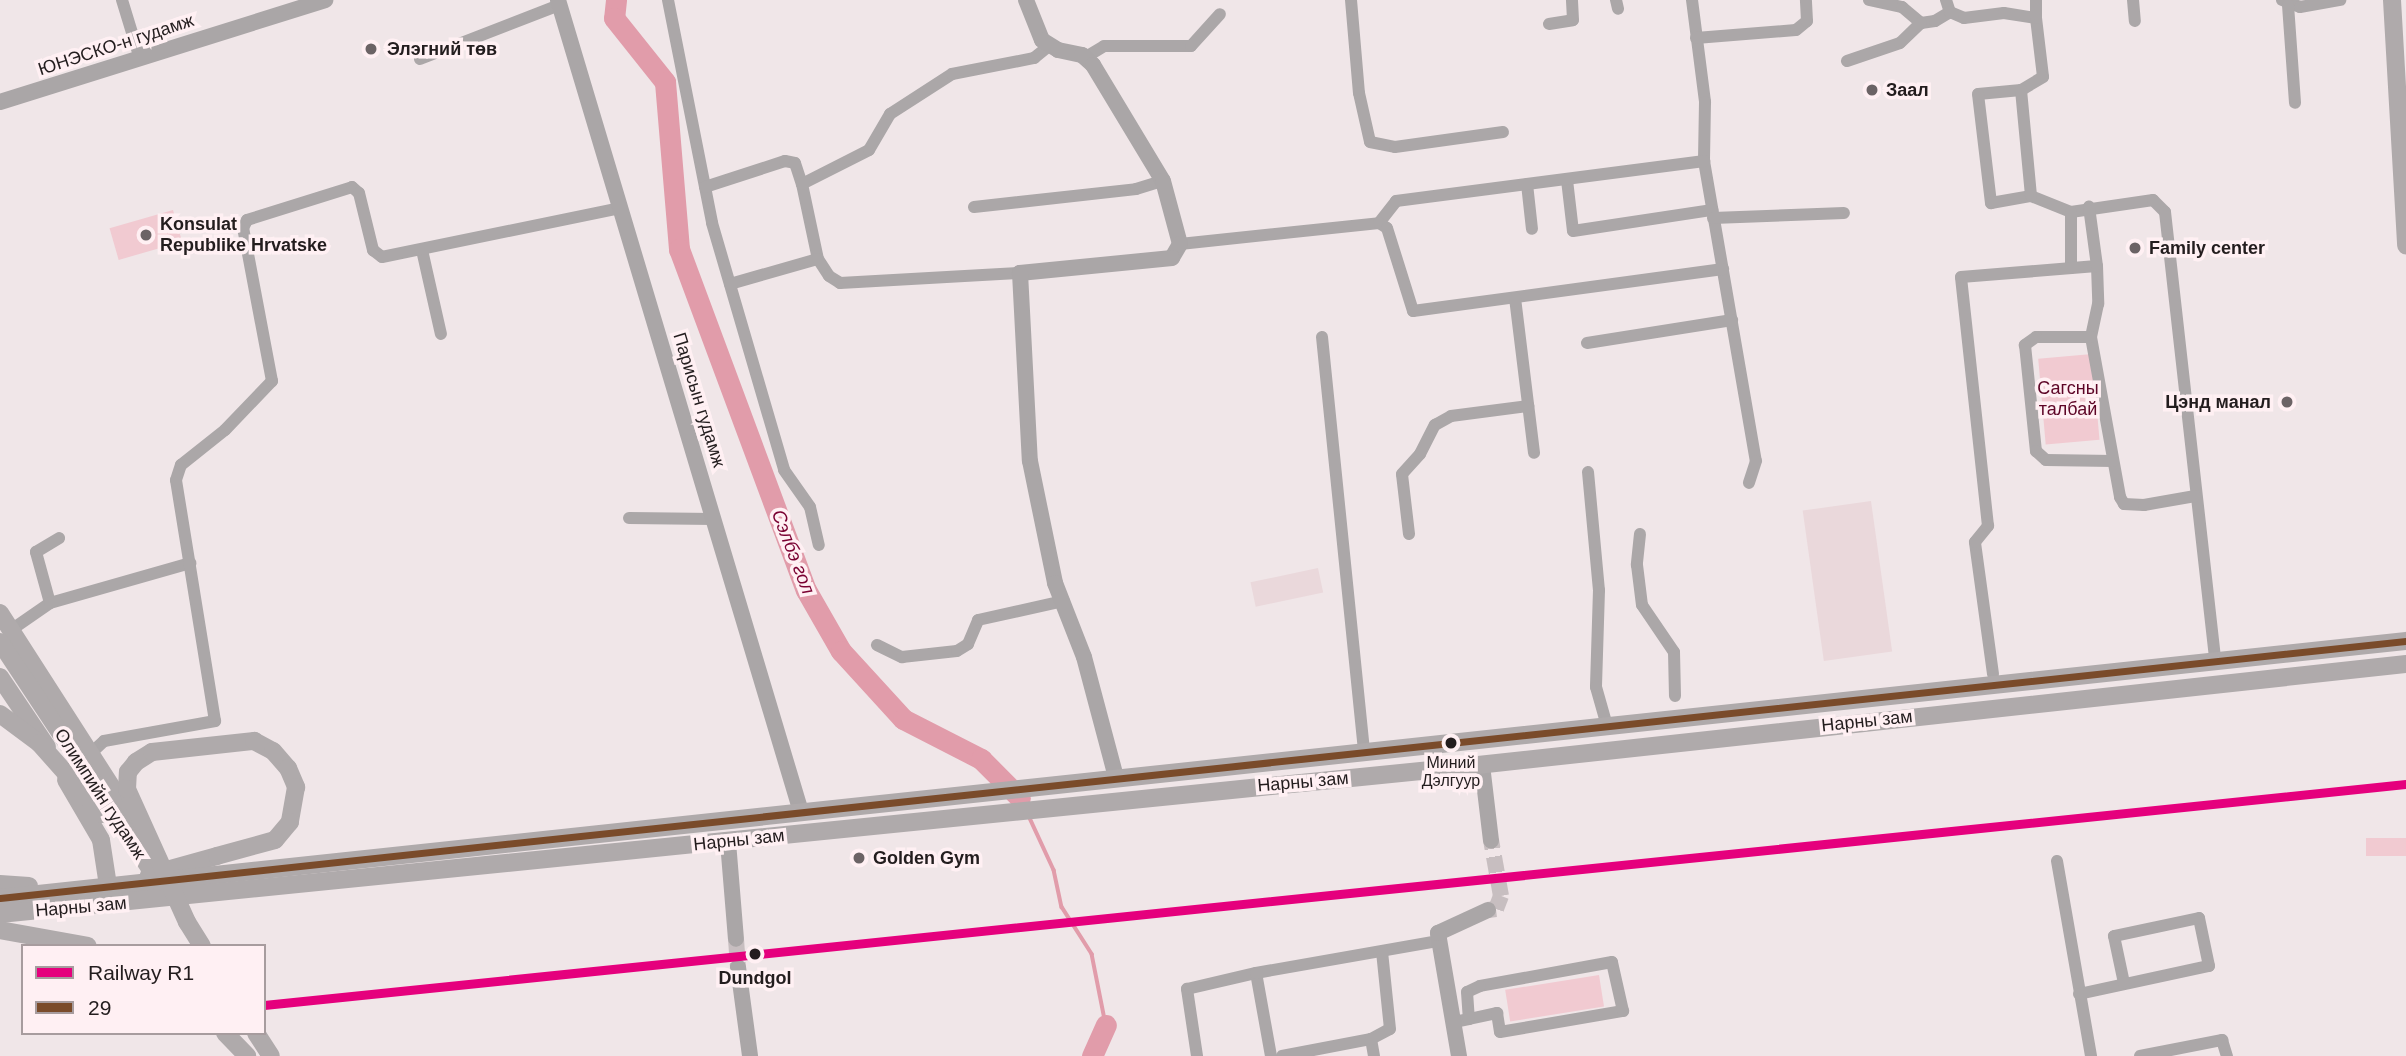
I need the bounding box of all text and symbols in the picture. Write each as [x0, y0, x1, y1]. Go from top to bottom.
street label: ЮНЭСКО-н гудамж [36, 10, 196, 80]
place label: Элэгний төв [387, 38, 497, 60]
marker: Элэгний төв [361, 39, 381, 59]
place label: Заал [1886, 79, 1929, 101]
marker: Заал [1864, 82, 1880, 98]
place label: Konsulat Republike Hrvatske [160, 214, 327, 256]
marker: Konsulat Republike Hrvatske [138, 227, 154, 243]
place label: Family center [2149, 237, 2265, 259]
marker: Family center [2127, 240, 2143, 256]
street label: Парисын гудамж [668, 330, 730, 470]
park label: Сагсны талбай [2037, 378, 2099, 420]
place label: Цэнд манал [2165, 391, 2271, 413]
marker: Цэнд манал [2277, 392, 2297, 412]
water label: Сэлбэ гол [766, 507, 820, 597]
street label: Нарны зам [1820, 705, 1914, 737]
street label: Олимпийн гудамж [50, 725, 150, 863]
marker: Миний Дэлгуур [1444, 736, 1458, 750]
place label: Миний Дэлгуур [1422, 753, 1480, 791]
street label: Нарны зам [1256, 767, 1350, 797]
street label: Нарны зам [692, 824, 786, 856]
place label: Golden Gym [873, 847, 980, 869]
marker: Golden Gym [851, 850, 867, 866]
street label: Нарны зам [34, 892, 128, 922]
marker: Dundgol [744, 943, 766, 965]
legend [21, 944, 266, 1035]
text: Railway R1 [88, 961, 194, 984]
place label: Dundgol [719, 967, 791, 989]
text: 29 [88, 996, 111, 1019]

